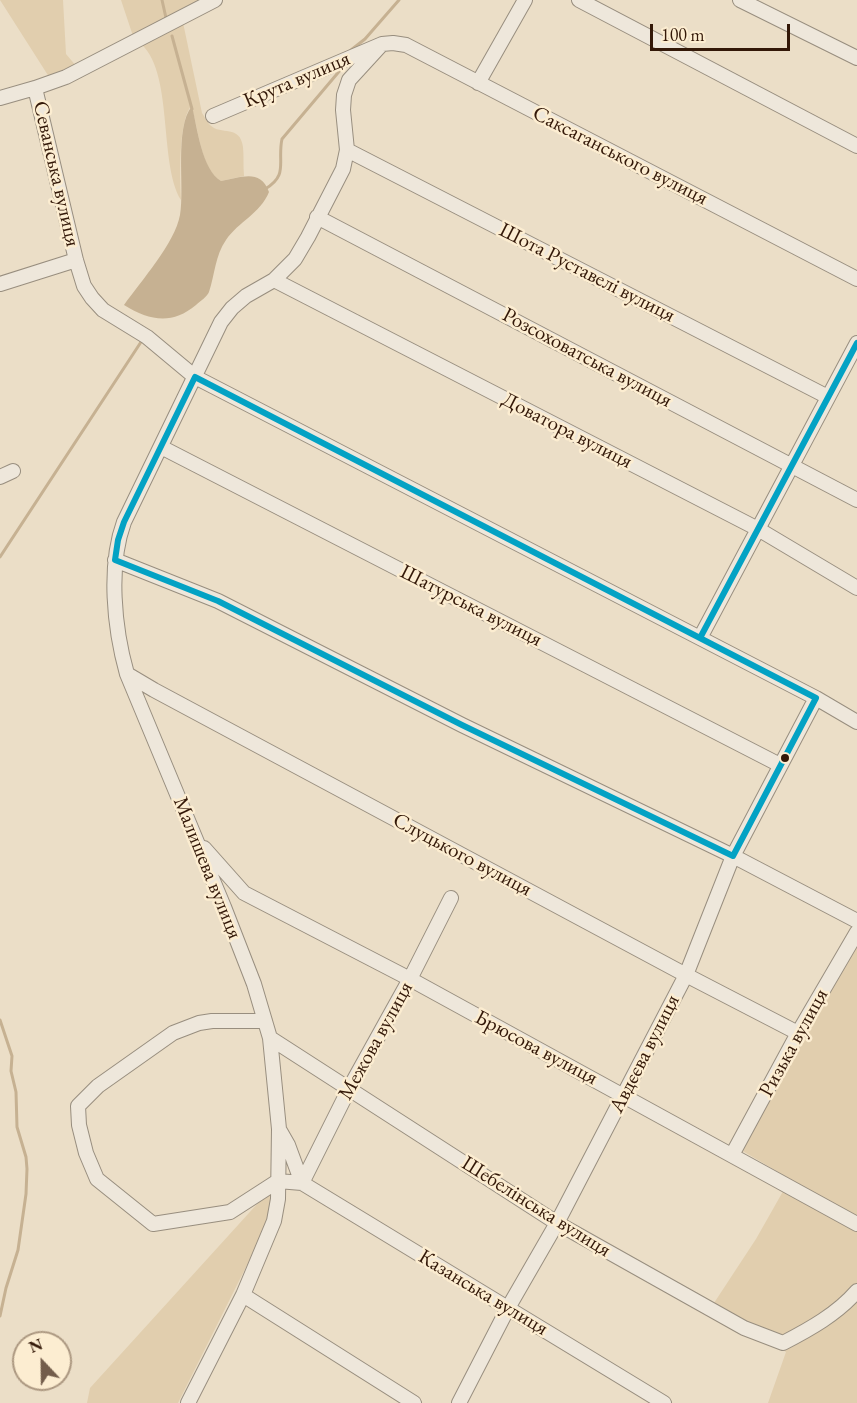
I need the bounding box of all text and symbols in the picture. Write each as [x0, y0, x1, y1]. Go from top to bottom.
scale bar [653, 12, 792, 50]
text: 100 m [661, 23, 705, 46]
street label: Крута вулиця [240, 46, 354, 114]
street label: Севанська вулиця [27, 99, 85, 249]
street label: Саксаганського вулиця [528, 101, 712, 211]
street label: Шота Руставелі вулиця [495, 218, 679, 328]
street label: Розсоховатська вулиця [498, 303, 676, 413]
street label: Доватора вулиця [497, 387, 637, 475]
street label: Шатурська вулиця [396, 559, 546, 653]
unlabelled marker [779, 752, 791, 764]
street label: Малишева вулиця [167, 793, 247, 943]
street label: Слуцького вулиця [388, 808, 536, 902]
street label: Межова вулиця [333, 978, 419, 1104]
street label: Ризька вулиця [754, 984, 834, 1102]
street label: Авдєєва вулиця [604, 991, 686, 1117]
street label: Брюсова вулиця [470, 1005, 602, 1091]
street label: Шебелінська вулиця [457, 1151, 615, 1263]
street label: Казанська вулиця [414, 1244, 552, 1342]
north arrow [12, 1331, 72, 1391]
text: N [26, 1334, 46, 1358]

